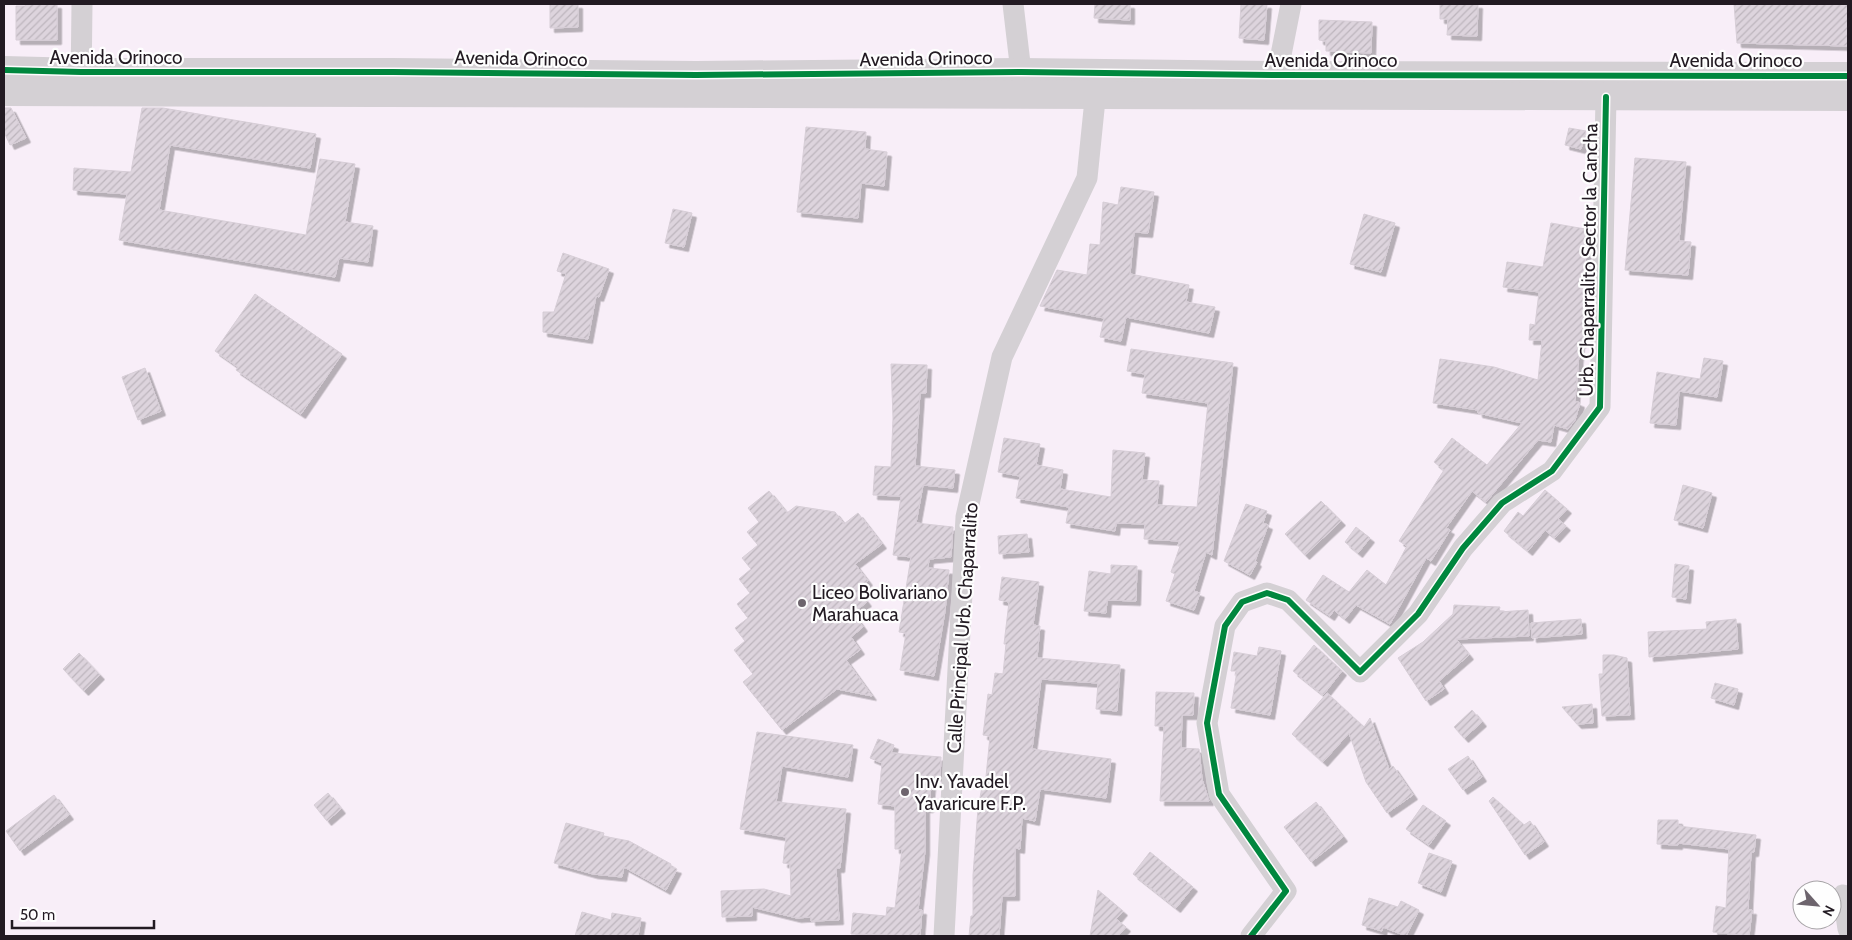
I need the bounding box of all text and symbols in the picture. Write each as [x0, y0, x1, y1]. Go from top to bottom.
street label: Avenida Orinoco [49, 46, 183, 69]
street label: Avenida Orinoco [454, 46, 588, 71]
street label: Avenida Orinoco [859, 46, 993, 71]
street label: Avenida Orinoco [1264, 49, 1398, 72]
street label: Avenida Orinoco [1669, 49, 1803, 72]
street label: Urb. Chaparralito Sector la Cancha [1575, 123, 1602, 397]
street label: Calle Principal Urb. Chaparralito [942, 502, 983, 754]
place label: Liceo Bolivariano Marahuaca [812, 581, 947, 626]
marker: Liceo Bolivariano Marahuaca [796, 597, 808, 609]
place label: Inv. Yavadel Yavaricure F.P. [914, 770, 1026, 815]
marker: Inv. Yavadel Yavaricure F.P. [899, 786, 911, 798]
north arrow [1792, 880, 1842, 930]
scale bar [12, 898, 155, 930]
text: N [1818, 902, 1839, 919]
text: 50 m [20, 906, 55, 924]

